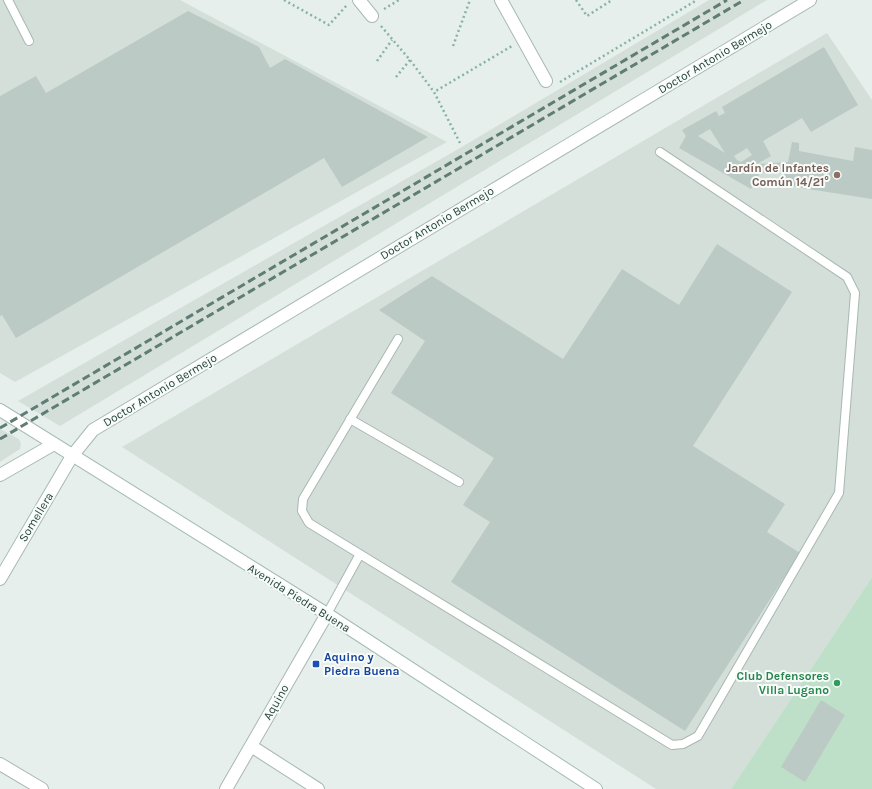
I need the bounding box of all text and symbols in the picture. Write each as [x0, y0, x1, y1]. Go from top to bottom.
street label: Doctor Antonio Bermejo [656, 18, 774, 96]
place label: Jardín de Infantes Común 14/21° [726, 161, 829, 189]
marker: Jardín de Infantes Común 14/21° [832, 170, 842, 180]
street label: Doctor Antonio Bermejo [378, 184, 496, 262]
street label: Doctor Antonio Bermejo [101, 351, 219, 429]
street label: Somellera [16, 490, 56, 544]
street label: Avenida Piedra Buena [245, 561, 353, 635]
place label: Aquino y Piedra Buena [324, 650, 400, 678]
marker: Aquino y Piedra Buena [311, 659, 321, 669]
place label: Club Defensores Villa Lugano [736, 669, 829, 697]
marker: Club Defensores Villa Lugano [832, 678, 842, 688]
street label: Aquino [260, 682, 292, 722]

